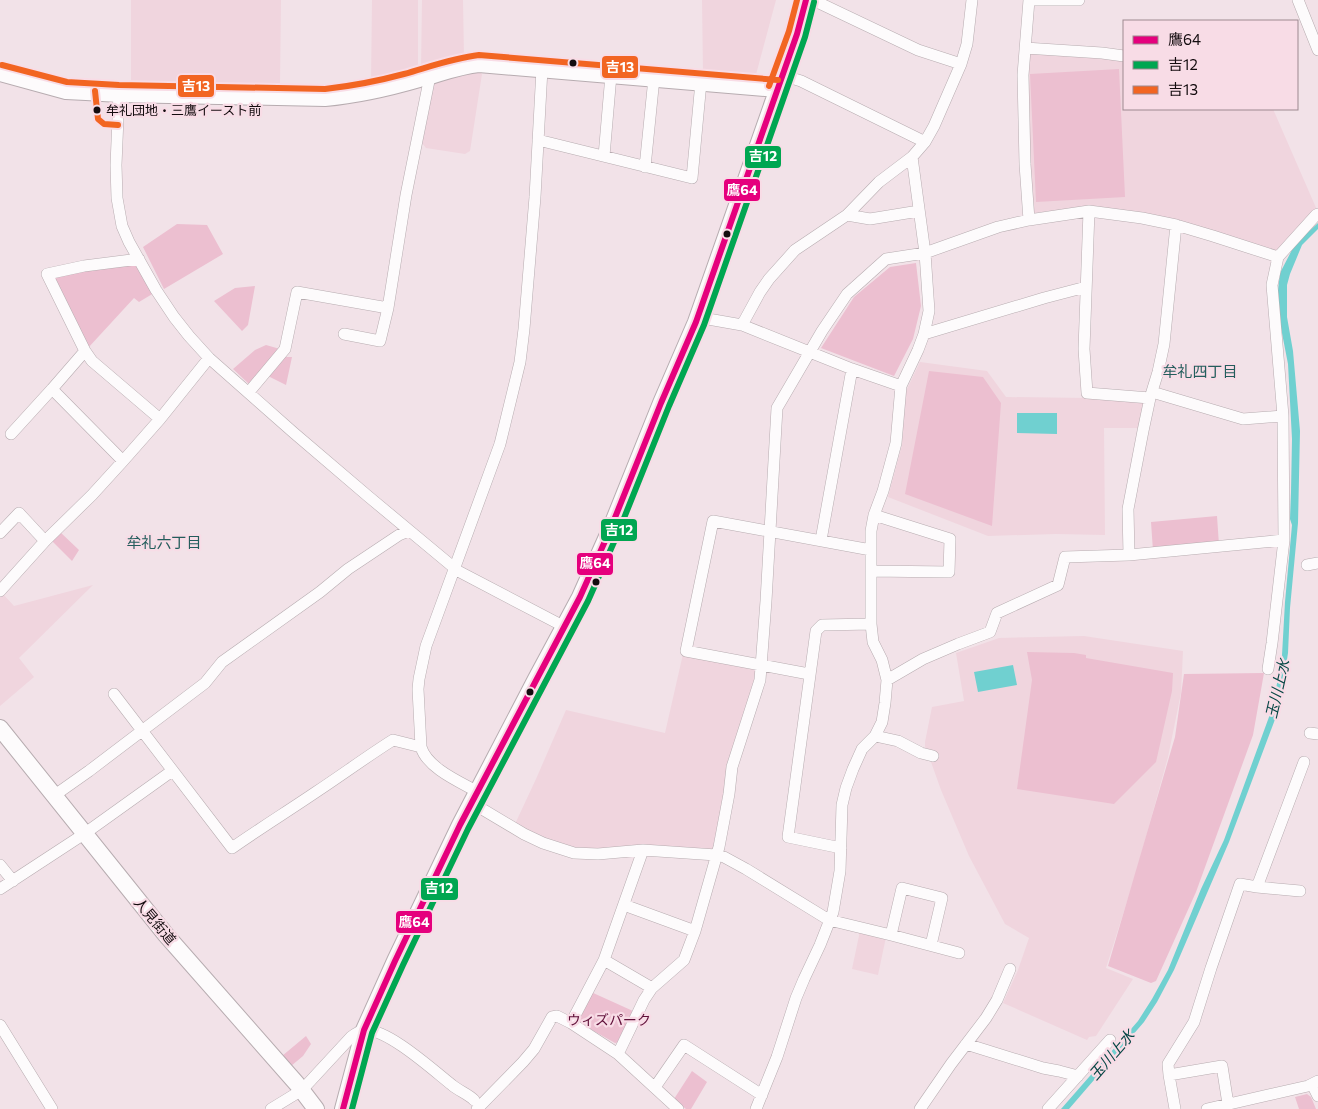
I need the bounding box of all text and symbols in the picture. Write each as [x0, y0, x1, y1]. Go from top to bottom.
legend [1123, 20, 1298, 110]
text: 鷹64 [1168, 30, 1201, 48]
line badge: 吉13 [601, 55, 639, 79]
text: 吉12 [1168, 55, 1198, 73]
unlabelled marker [568, 58, 578, 68]
text: 吉13 [606, 58, 634, 75]
line badge: 吉13 [177, 74, 215, 98]
text: 吉13 [182, 77, 210, 94]
text: 吉13 [1168, 80, 1198, 98]
place label: 牟礼団地・三鷹イースト前 [106, 102, 261, 118]
marker: 牟礼団地・三鷹イースト前 [92, 105, 102, 115]
line badge: 吉12 [744, 145, 782, 169]
text: 吉12 [749, 147, 777, 164]
line badge: 鷹64 [723, 178, 761, 202]
text: 鷹64 [726, 181, 758, 198]
unlabelled marker [722, 229, 732, 239]
district label: 牟礼四丁目 [1162, 362, 1238, 380]
line badge: 吉12 [600, 518, 638, 542]
text: 吉12 [605, 521, 633, 538]
district label: 牟礼六丁目 [126, 533, 202, 551]
line badge: 鷹64 [576, 552, 614, 576]
text: 鷹64 [579, 554, 611, 571]
unlabelled marker [591, 577, 601, 587]
water label: 玉川上水 [1262, 656, 1293, 720]
unlabelled marker [525, 687, 535, 697]
line badge: 吉12 [420, 877, 459, 901]
text: 吉12 [425, 879, 453, 896]
street label: 人見街道 [131, 894, 180, 948]
line badge: 鷹64 [395, 910, 433, 934]
text: 鷹64 [398, 913, 430, 930]
park label: ウィズパーク [567, 1011, 651, 1028]
water label: 玉川上水 [1085, 1024, 1139, 1083]

